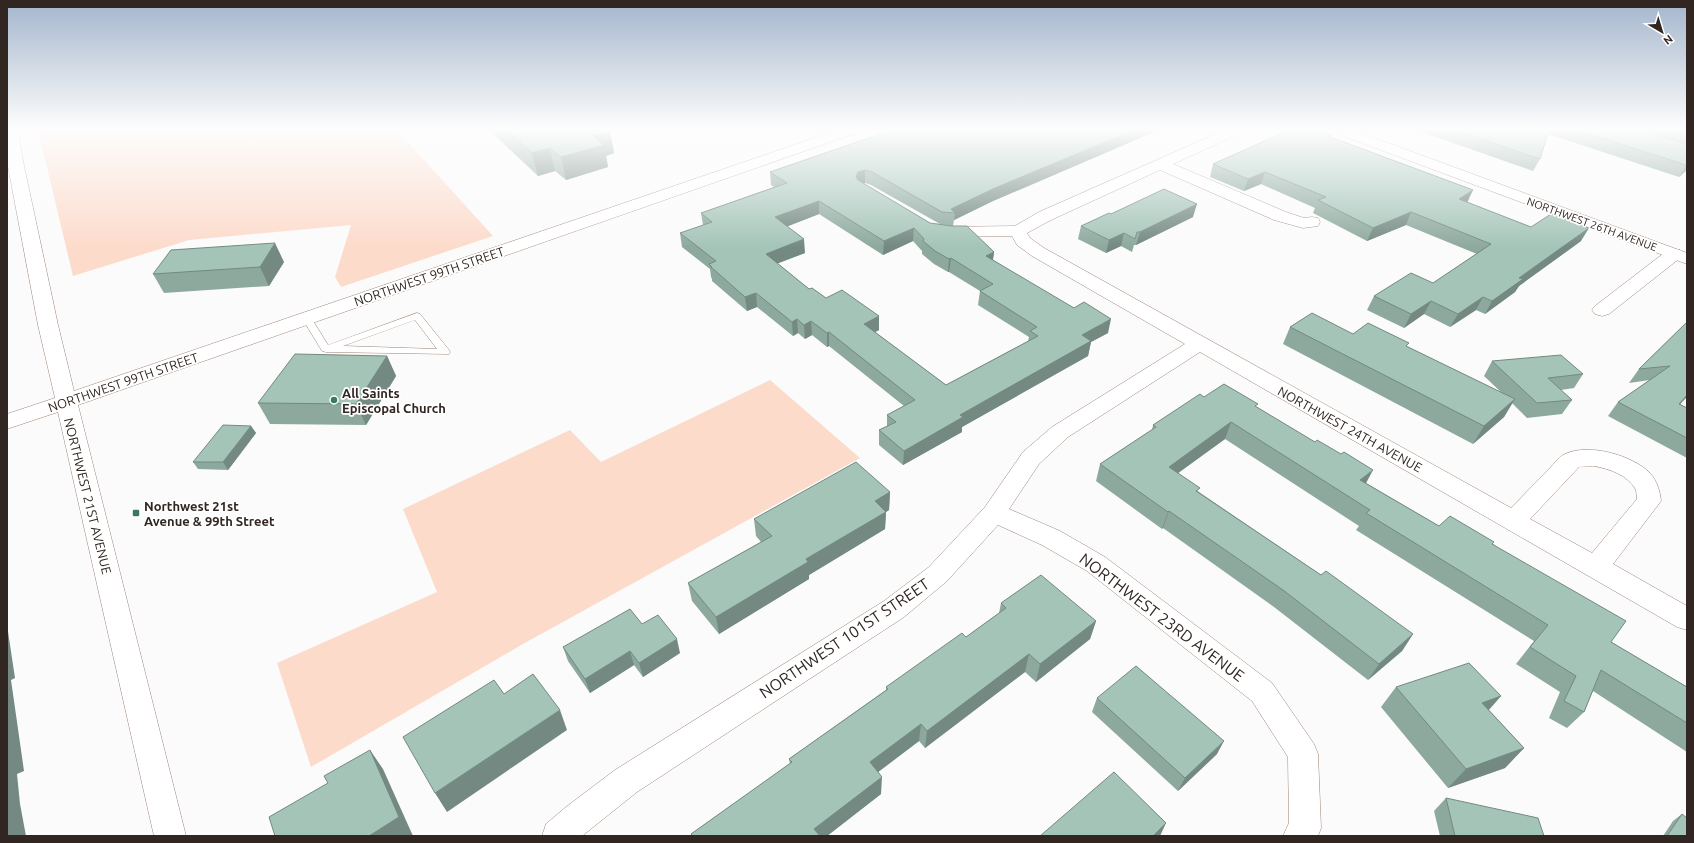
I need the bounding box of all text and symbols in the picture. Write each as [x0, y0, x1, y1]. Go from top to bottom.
north arrow [1642, 12, 1682, 52]
text: N [1661, 33, 1675, 47]
street label: NORTHWEST 26TH AVENUE [1525, 195, 1659, 253]
street label: NORTHWEST 99TH STREET [352, 244, 506, 308]
street label: NORTHWEST 99TH STREET [46, 350, 200, 414]
street label: NORTHWEST 24TH AVENUE [1275, 383, 1425, 475]
place label: All Saints Episcopal Church [342, 386, 446, 415]
marker: All Saints Episcopal Church [329, 395, 339, 405]
street label: NORTHWEST 21ST AVENUE [62, 416, 114, 576]
place label: Northwest 21st Avenue & 99th Street [144, 499, 275, 528]
marker: Northwest 21st Avenue & 99th Street [131, 508, 141, 518]
street label: NORTHWEST 23RD AVENUE [1076, 549, 1248, 685]
street label: NORTHWEST 101ST STREET [756, 574, 932, 702]

